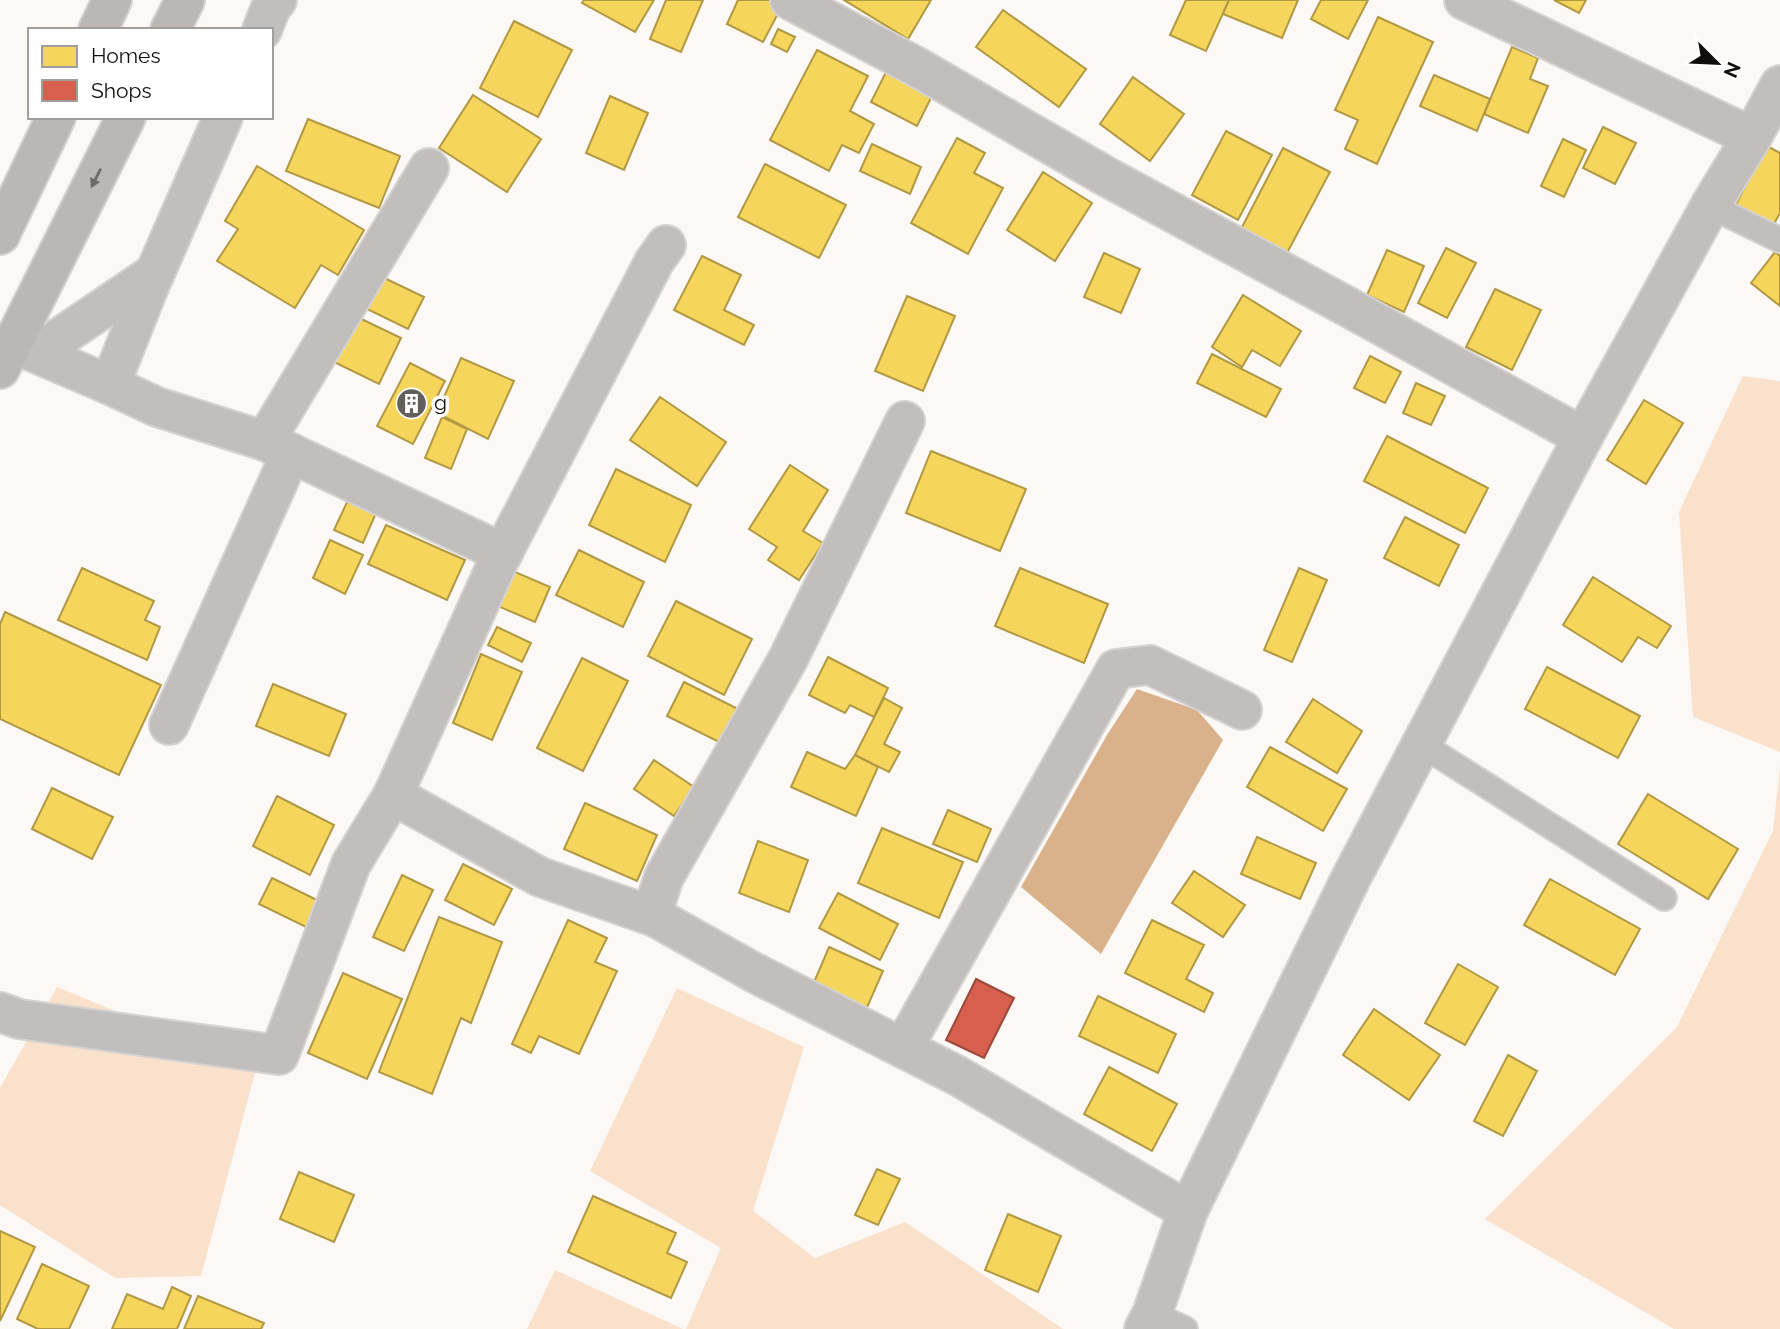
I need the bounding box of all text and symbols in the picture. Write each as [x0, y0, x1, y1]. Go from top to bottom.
legend [28, 28, 273, 119]
north arrow [1682, 28, 1752, 98]
text: Homes [91, 43, 161, 68]
text: N [1720, 59, 1746, 81]
text: Shops [91, 78, 152, 103]
one-way arrow [90, 168, 101, 188]
building icon: g [394, 386, 428, 420]
place label: g [434, 390, 447, 415]

